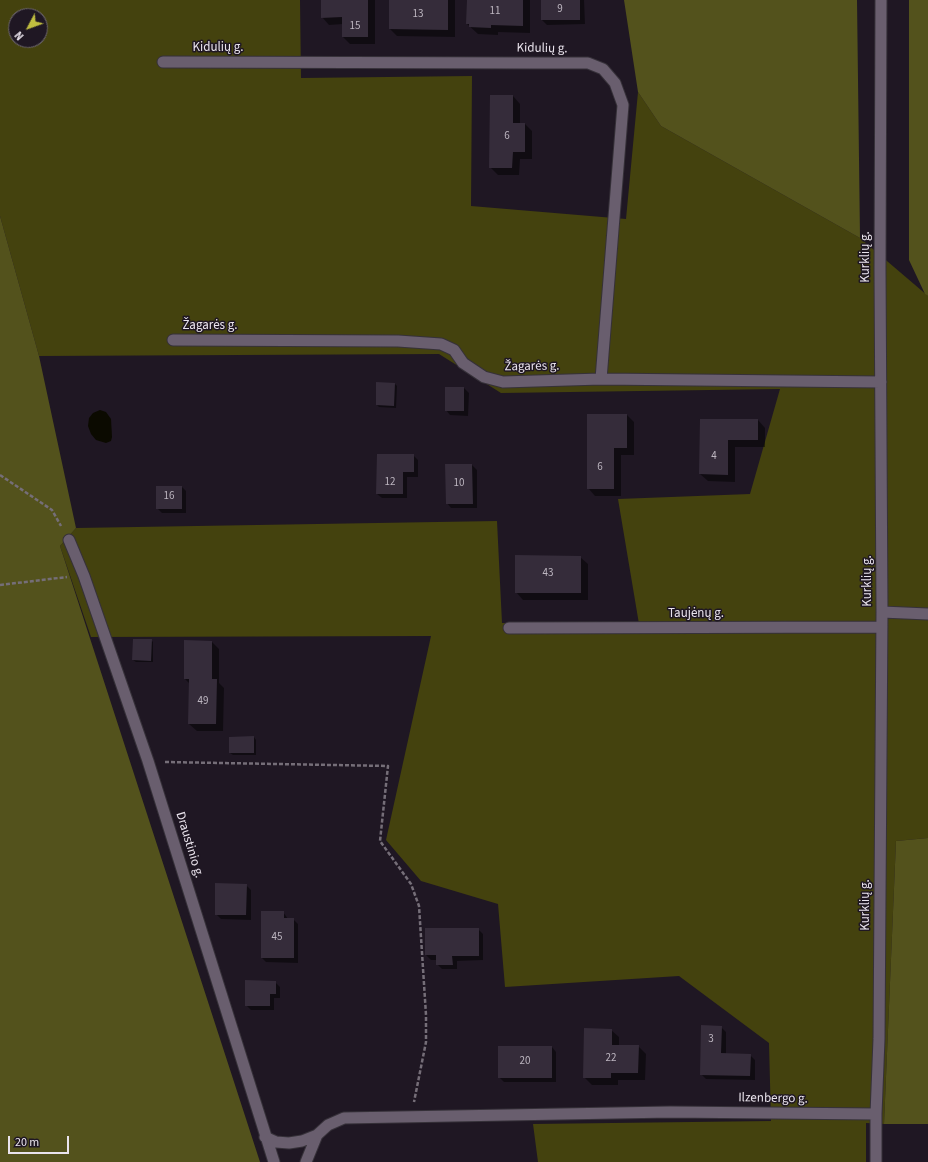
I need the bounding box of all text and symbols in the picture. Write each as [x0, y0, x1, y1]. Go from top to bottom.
house number: 9 [557, 3, 563, 17]
house number: 11 [490, 5, 500, 19]
north arrow [8, 8, 48, 48]
house number: 13 [413, 8, 423, 22]
house number: 15 [350, 20, 360, 34]
text: N [11, 28, 27, 43]
street label: Kidulių g. [193, 40, 243, 56]
street label: Kidulių g. [516, 41, 568, 57]
house number: 6 [504, 130, 510, 144]
street label: Kurklių g. [858, 231, 874, 283]
street label: Žagarės g. [183, 318, 237, 334]
street label: Žagarės g. [504, 359, 560, 375]
house number: 4 [711, 450, 717, 464]
house number: 6 [597, 461, 603, 475]
house number: 12 [385, 476, 395, 490]
house number: 10 [454, 477, 464, 491]
house number: 16 [164, 490, 174, 504]
street label: Kurklių g. [860, 555, 876, 607]
house number: 43 [543, 567, 553, 581]
street label: Taujėnų g. [668, 606, 724, 622]
house number: 49 [198, 695, 208, 709]
street label: Draustinio g. [172, 810, 206, 880]
street label: Kurklių g. [858, 879, 874, 931]
house number: 45 [272, 931, 282, 945]
house number: 3 [708, 1033, 714, 1047]
house number: 22 [606, 1052, 616, 1066]
house number: 20 [520, 1055, 530, 1069]
street label: Ilzenbergo g. [738, 1091, 808, 1107]
scale bar [10, 1128, 71, 1154]
text: 20 m [15, 1134, 39, 1151]

